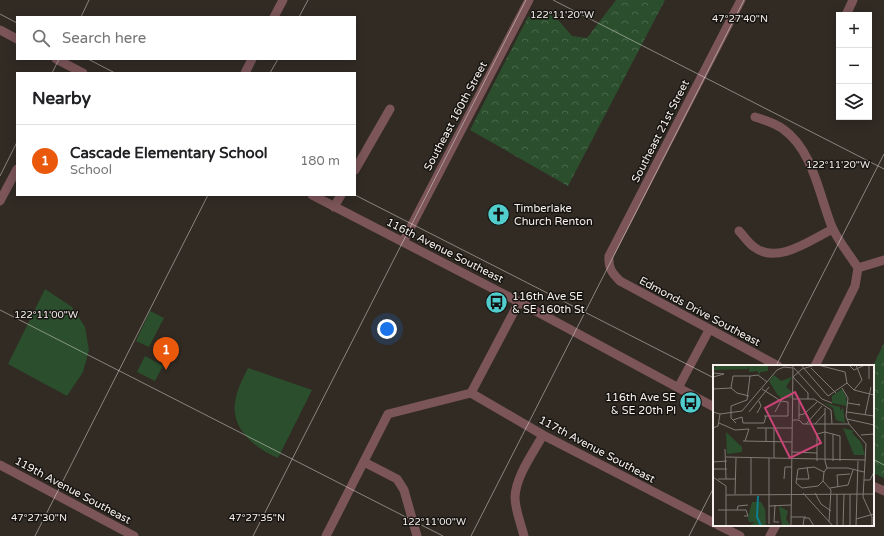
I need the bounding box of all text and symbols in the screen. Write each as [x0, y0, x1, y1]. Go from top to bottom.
text: 122°11'20"W [530, 9, 594, 21]
map controls [836, 12, 872, 120]
button: + [836, 12, 872, 48]
text: 47°27'40"N [712, 13, 768, 25]
search box [16, 16, 356, 60]
icon: search [30, 27, 52, 49]
text: Search here [62, 29, 146, 47]
button: − [836, 48, 872, 84]
street label: Southeast 160th Street [421, 59, 490, 173]
street label: Southeast 21st Street [629, 78, 692, 185]
button: layers [836, 84, 872, 120]
text: Nearby [32, 88, 91, 109]
text: Cascade Elementary School [70, 144, 268, 162]
text: 1 [41, 153, 49, 169]
text: 180 m [300, 153, 340, 169]
text: 122°11'20"W [806, 159, 870, 171]
text: School [70, 162, 112, 178]
church icon: Timberlake Church Renton [486, 201, 512, 227]
place label: Timberlake Church Renton [514, 202, 593, 228]
street label: 116th Avenue Southeast [384, 215, 505, 286]
street label: Edmonds Drive Southeast [637, 274, 763, 349]
bus stop icon: 116th Ave SE & SE 160th St [484, 289, 510, 315]
place label: 116th Ave SE & SE 160th St [512, 290, 585, 316]
text: 122°11'00"W [14, 309, 78, 321]
your location [377, 319, 397, 339]
pin: 1 [153, 337, 179, 370]
inset map [713, 365, 874, 526]
bus stop icon: 116th Ave SE & SE 20th Pl [678, 390, 704, 416]
place label: 116th Ave SE & SE 20th Pl [605, 391, 676, 417]
street label: 117th Avenue Southeast [536, 413, 657, 486]
street label: 119th Avenue Southeast [12, 454, 133, 527]
text: 47°27'30"N [11, 512, 67, 524]
text: 47°27'35"N [229, 512, 285, 524]
text: 122°11'00"W [402, 516, 466, 528]

